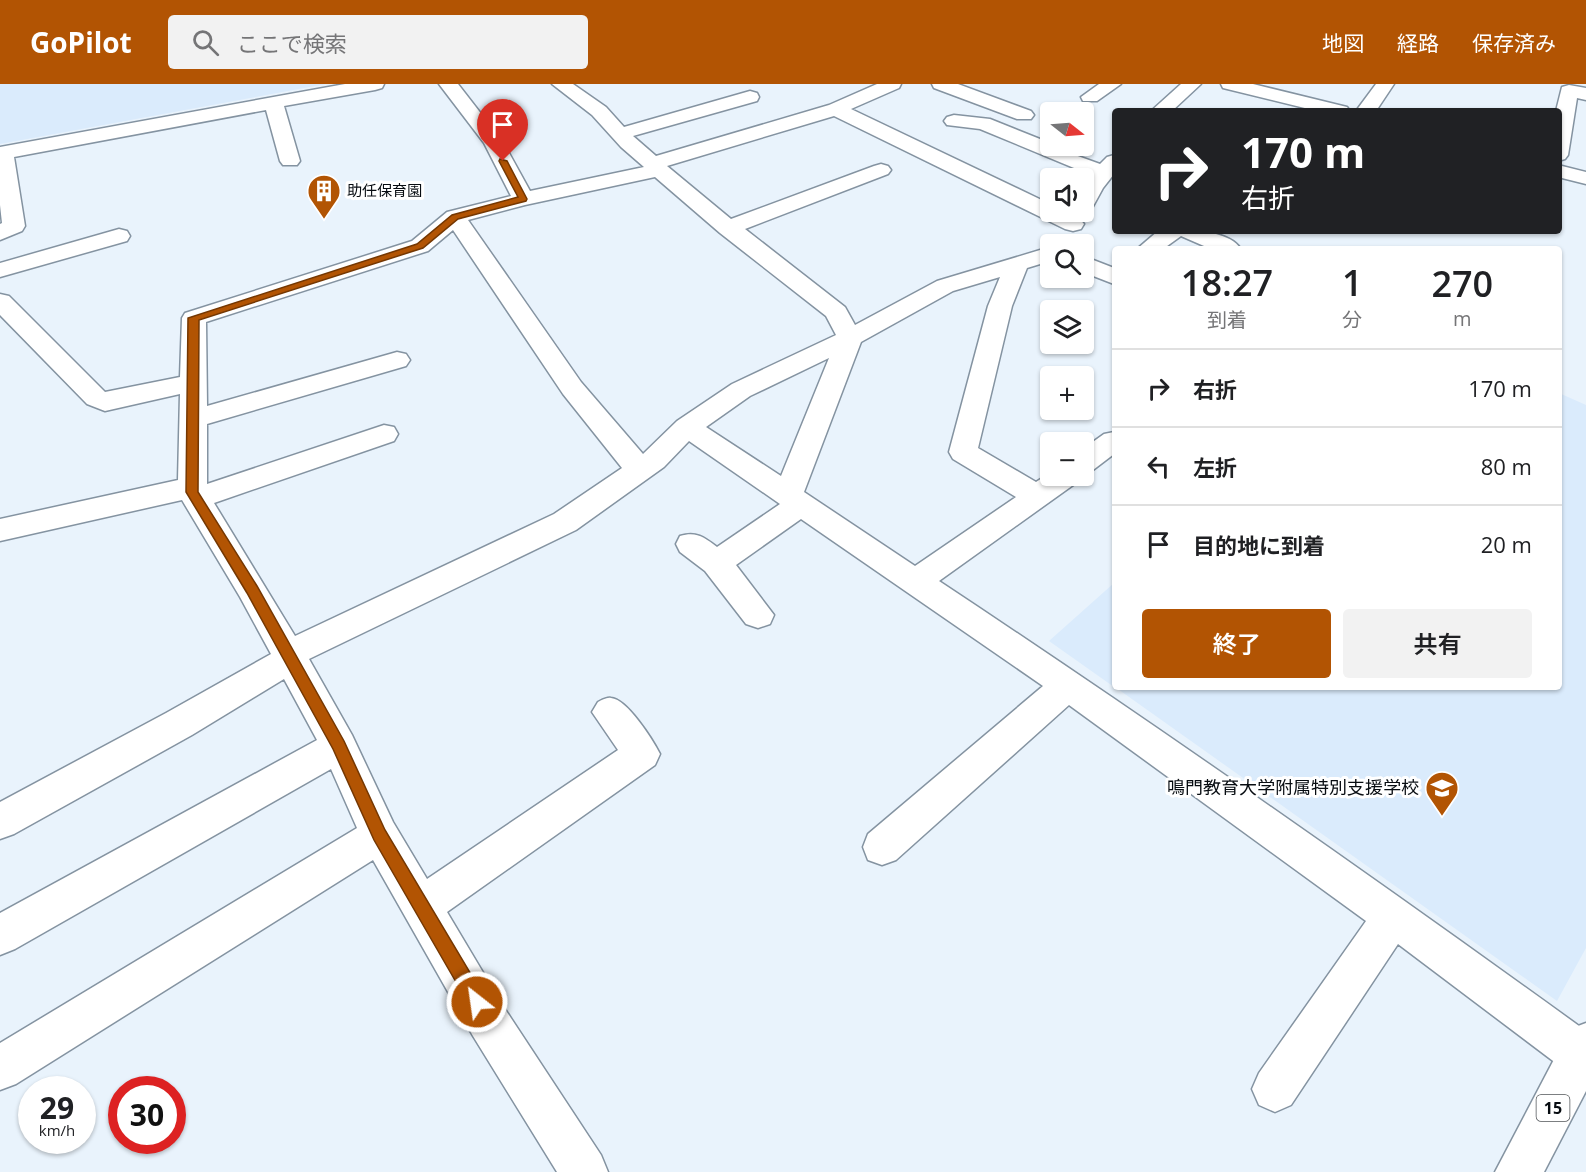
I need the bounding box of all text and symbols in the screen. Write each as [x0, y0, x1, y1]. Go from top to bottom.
search box [168, 15, 588, 69]
text: GoPilot [30, 23, 132, 61]
icon: search [189, 26, 222, 59]
text: ここで検索 [237, 28, 347, 58]
text: 地図 [1322, 29, 1364, 57]
text: 経路 [1397, 29, 1439, 57]
text: 保存済み [1472, 29, 1556, 57]
pin [477, 99, 528, 161]
north arrow [1040, 102, 1094, 156]
map controls [1040, 102, 1094, 486]
icon: arrive [486, 108, 519, 141]
text: 170 m [1241, 123, 1365, 180]
icon: right [1142, 132, 1220, 210]
button: sound [1040, 168, 1094, 222]
building icon: 助任保育園 [306, 173, 342, 220]
text: 右折 [1241, 179, 1295, 216]
place label: 助任保育園 [347, 180, 422, 200]
button: search [1040, 234, 1094, 288]
text: 18:27 [1181, 258, 1273, 307]
text: 1 [1342, 258, 1363, 307]
text: 270 [1431, 259, 1493, 308]
button: layers [1040, 300, 1094, 354]
text: m [1453, 305, 1472, 332]
text: 到着 [1207, 306, 1247, 333]
text: 分 [1342, 306, 1362, 333]
button: + [1040, 366, 1094, 420]
icon: right [1142, 372, 1175, 405]
text: 170 m [1468, 373, 1532, 403]
text: 右折 [1193, 374, 1237, 404]
button: − [1040, 432, 1094, 486]
icon: left [1142, 450, 1175, 483]
text: 80 m [1481, 451, 1532, 481]
text: 左折 [1193, 452, 1237, 482]
icon: arrive [1142, 528, 1175, 561]
text: 20 m [1481, 529, 1532, 559]
text: 目的地に到着 [1193, 530, 1325, 560]
button: 終了 [1142, 609, 1331, 678]
button: 共有 [1343, 609, 1532, 678]
school or university icon: 鳴門教育大学附属特別支援学校 [1424, 770, 1460, 817]
place label: 鳴門教育大学附属特別支援学校 [1167, 775, 1419, 799]
position arrow [445, 970, 509, 1034]
speed limit sign: 30 [108, 1076, 186, 1154]
text: 29 [40, 1087, 74, 1128]
road number: 15 [1536, 1095, 1570, 1121]
text: km/h [39, 1120, 75, 1140]

